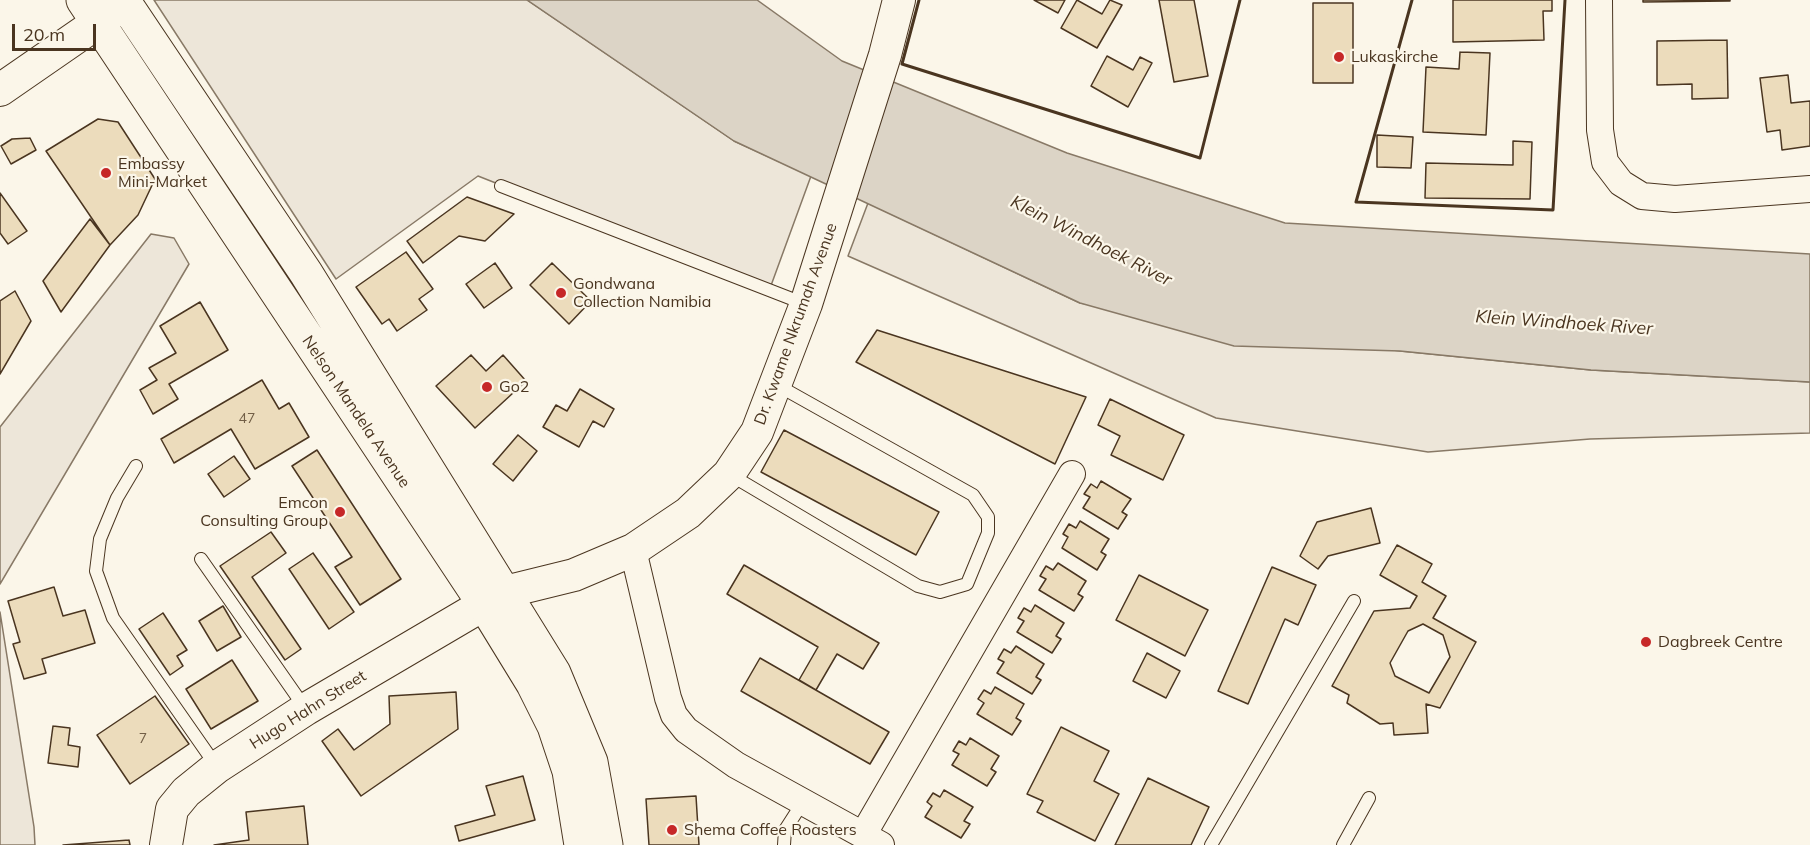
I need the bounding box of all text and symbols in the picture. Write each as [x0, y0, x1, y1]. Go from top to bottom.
scale bar [15, 12, 99, 50]
text: 20 m [23, 23, 65, 46]
place label: Lukaskirche [1351, 47, 1438, 67]
marker: Lukaskirche [1332, 50, 1346, 64]
place label: Embassy Mini-Market [118, 154, 207, 192]
marker: Embassy Mini-Market [99, 166, 113, 180]
water label: Klein Windhoek River [1007, 191, 1175, 291]
street label: Dr. Kwame Nkrumah Avenue [750, 220, 842, 428]
place label: Gondwana Collection Namibia [573, 274, 711, 312]
marker: Gondwana Collection Namibia [554, 286, 568, 300]
water label: Klein Windhoek River [1475, 306, 1653, 340]
street label: Nelson Mandela Avenue [298, 332, 414, 492]
place label: Go2 [499, 377, 529, 397]
marker: Go2 [480, 380, 494, 394]
house number: 47 [239, 411, 255, 427]
place label: Emcon Consulting Group [200, 493, 328, 531]
marker: Emcon Consulting Group [333, 505, 347, 519]
place label: Dagbreek Centre [1658, 632, 1783, 652]
marker: Dagbreek Centre [1639, 635, 1653, 649]
street label: Hugo Hahn Street [246, 666, 370, 754]
house number: 7 [139, 731, 147, 747]
place label: Shema Coffee Roasters [684, 820, 857, 840]
marker: Shema Coffee Roasters [665, 823, 679, 837]

